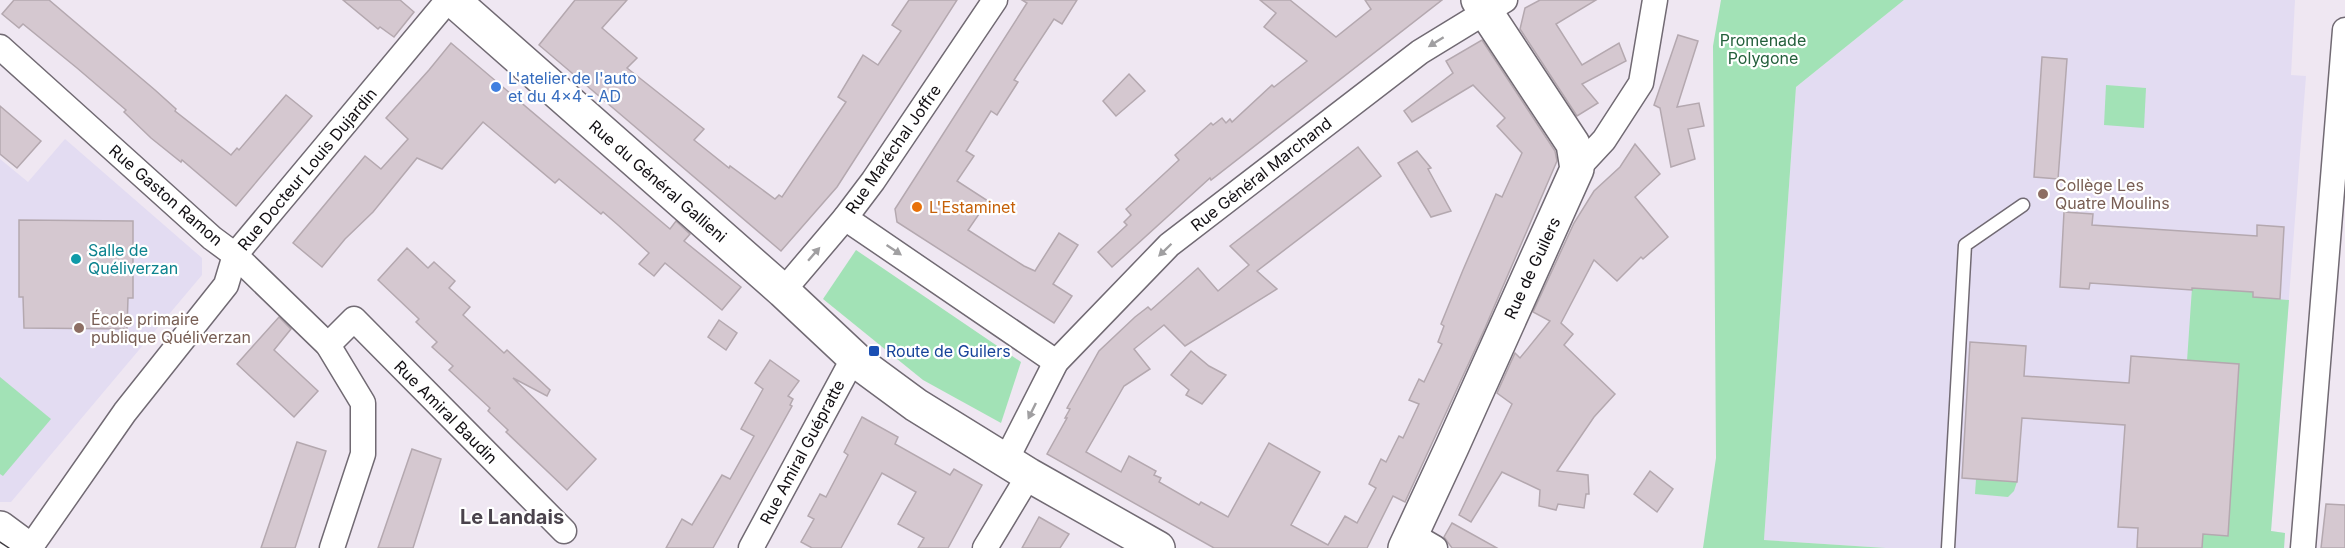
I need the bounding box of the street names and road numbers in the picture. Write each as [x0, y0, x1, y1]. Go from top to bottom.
street label: Rue Maréchal Joffre [841, 81, 945, 217]
street label: Rue Docteur Louis Dujardin [233, 84, 381, 254]
street label: Rue Général Marchand [1187, 113, 1335, 235]
street label: Rue du Général Gallieni [585, 116, 731, 246]
street label: Rue Gaston Ramon [105, 140, 227, 250]
street label: Rue de Guilers [1500, 214, 1564, 322]
street label: Rue Amiral Baudin [390, 356, 502, 468]
street label: Rue Amiral Guépratte [755, 376, 849, 528]

